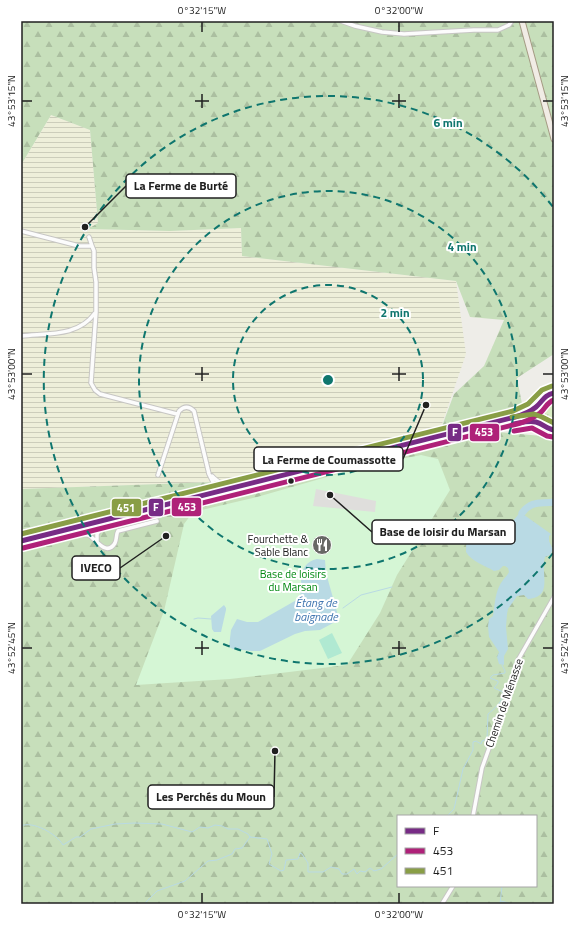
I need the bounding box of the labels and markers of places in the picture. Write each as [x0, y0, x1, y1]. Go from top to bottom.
callout: La Ferme de Burté [126, 174, 236, 198]
centre of rings [321, 373, 335, 387]
callout: La Ferme de Coumassotte [254, 447, 403, 471]
unlabelled marker [286, 476, 296, 486]
callout: Base de loisir du Marsan [372, 520, 515, 544]
place label: Fourchette & Sable Blanc [248, 531, 308, 560]
restaurant icon: Fourchette & Sable Blanc [311, 534, 333, 556]
callout: IVECO [72, 556, 120, 580]
callout: Les Perchés du Moun [148, 785, 274, 809]

